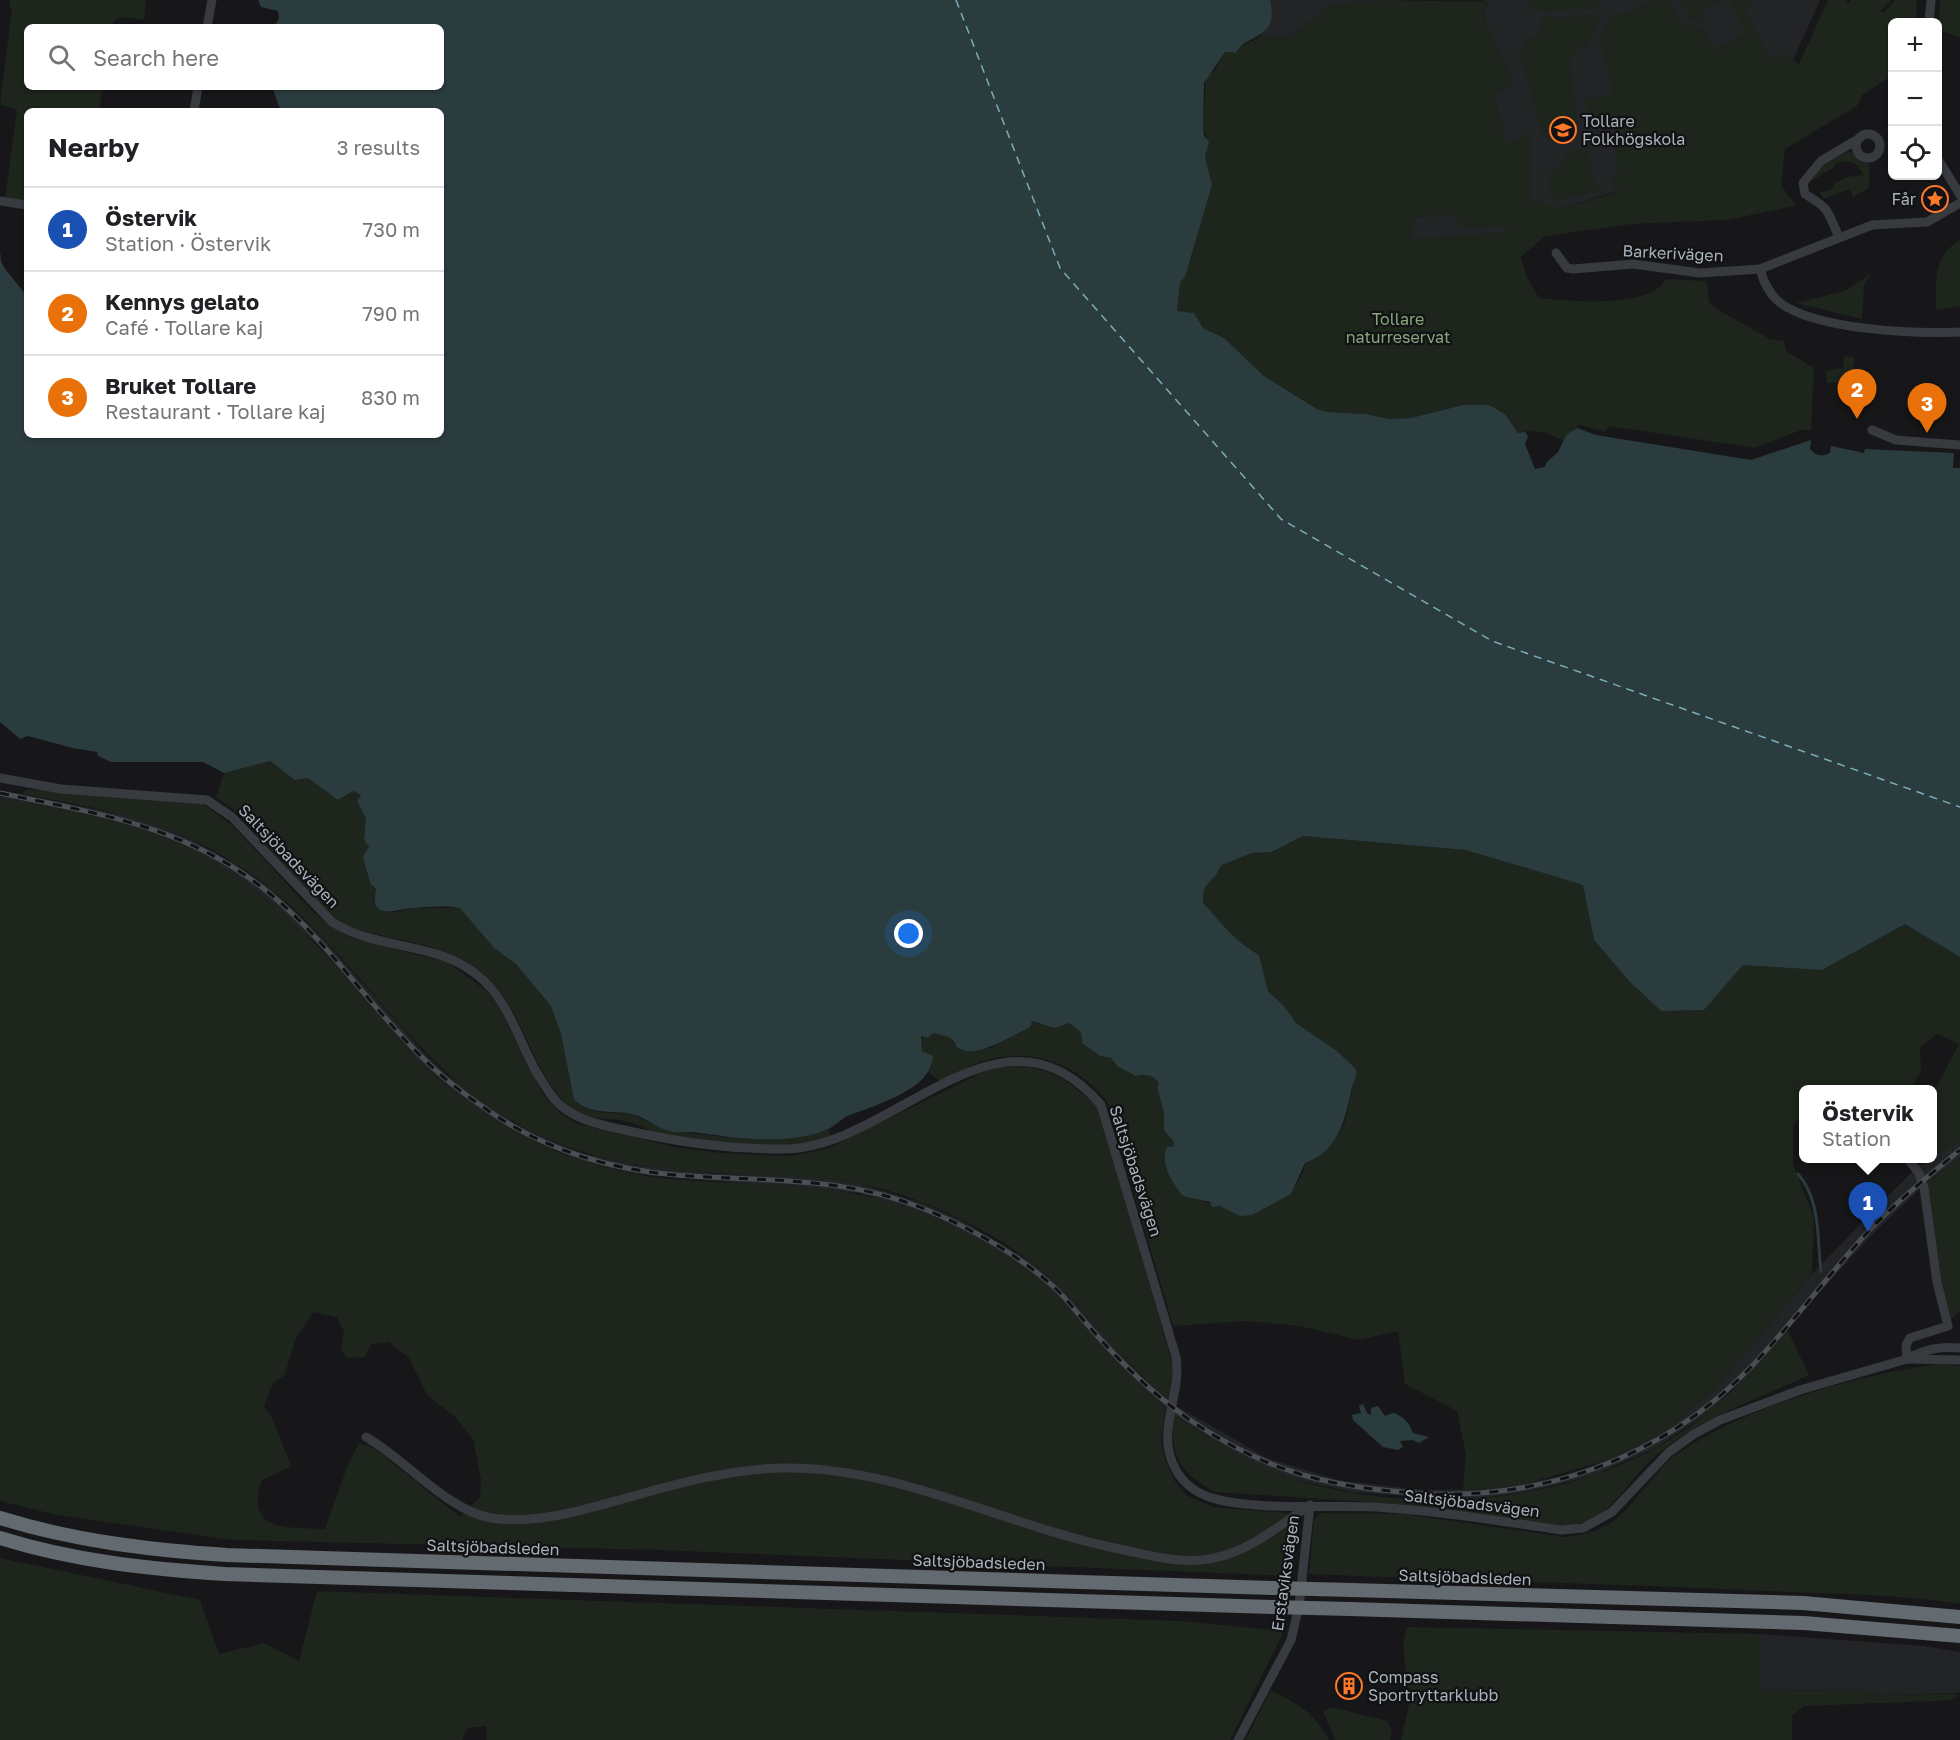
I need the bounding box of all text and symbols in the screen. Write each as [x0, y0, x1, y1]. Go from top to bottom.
map controls [1888, 18, 1942, 180]
button: + [1888, 18, 1942, 72]
search box [24, 24, 444, 90]
icon: search [45, 41, 78, 74]
text: Search here [93, 44, 219, 71]
button: − [1888, 72, 1942, 126]
place label: Tollare Folkhögskola [1582, 111, 1685, 149]
school or university icon: Tollare Folkhögskola [1548, 115, 1578, 145]
button: locate [1888, 126, 1942, 180]
text: Nearby [48, 132, 139, 163]
text: 3 results [337, 135, 420, 159]
place icon: Får [1920, 184, 1950, 214]
place label: Får [1892, 189, 1916, 209]
text: Östervik [105, 204, 197, 231]
text: 1 [62, 217, 73, 241]
text: 730 m [363, 217, 420, 241]
text: Station · Östervik [105, 231, 271, 255]
street label: Barkerivägen [1622, 240, 1724, 266]
text: Kennys gelato [105, 288, 259, 315]
text: 2 [61, 301, 74, 325]
text: 790 m [362, 301, 420, 325]
park label: Tollare naturreservat [1346, 309, 1450, 347]
text: Café · Tollare kaj [105, 315, 263, 339]
pin: 2 [1838, 370, 1876, 419]
text: Bruket Tollare [105, 372, 256, 399]
pin: 3 [1908, 384, 1946, 433]
text: 3 [61, 385, 74, 409]
text: 830 m [361, 385, 420, 409]
text: Restaurant · Tollare kaj [105, 399, 326, 423]
street label: Saltsjöbadsvägen [234, 800, 344, 912]
your location [894, 919, 923, 948]
popup [1799, 1085, 1937, 1163]
text: Östervik [1822, 1099, 1914, 1126]
street label: Saltsjöbadsvägen [1105, 1103, 1167, 1239]
text: Station [1822, 1126, 1891, 1150]
pin: 1 [1848, 1182, 1888, 1232]
street label: Saltsjöbadsvägen [1403, 1485, 1541, 1521]
street label: Erstaviksvägen [1267, 1514, 1303, 1632]
street label: Saltsjöbadsleden [426, 1535, 560, 1559]
street label: Saltsjöbadsleden [912, 1550, 1046, 1574]
street label: Saltsjöbadsleden [1398, 1565, 1532, 1589]
place label: Compass Sportryttarklubb [1368, 1667, 1498, 1705]
building icon: Compass Sportryttarklubb [1334, 1671, 1364, 1701]

